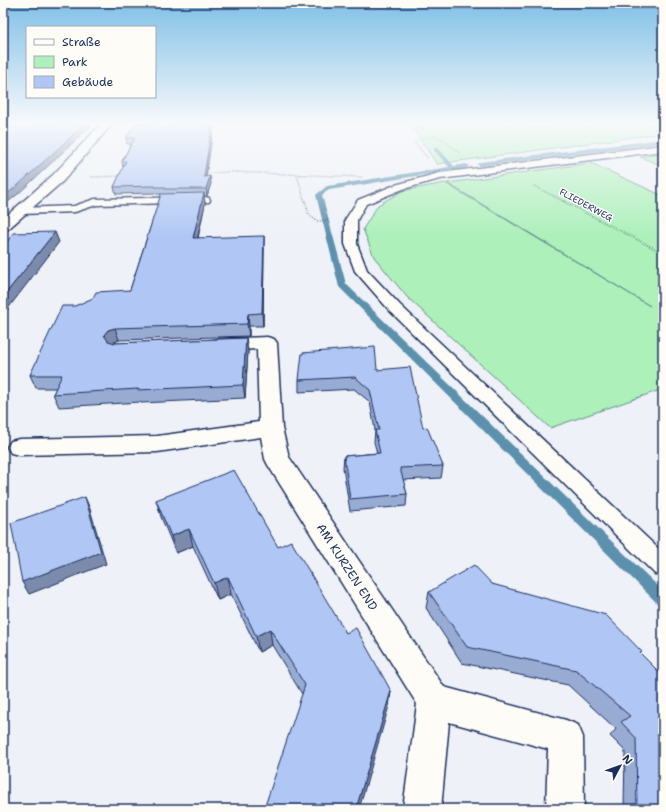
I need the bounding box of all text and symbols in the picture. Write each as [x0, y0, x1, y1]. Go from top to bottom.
legend [26, 26, 156, 98]
text: Straße [62, 34, 101, 50]
text: Park [62, 54, 88, 70]
text: Gebäude [62, 74, 113, 90]
street label: FLIEDERWEG [557, 186, 615, 224]
street label: AM KURZEN END [313, 520, 381, 614]
north arrow [600, 746, 640, 786]
text: N [619, 752, 636, 768]

